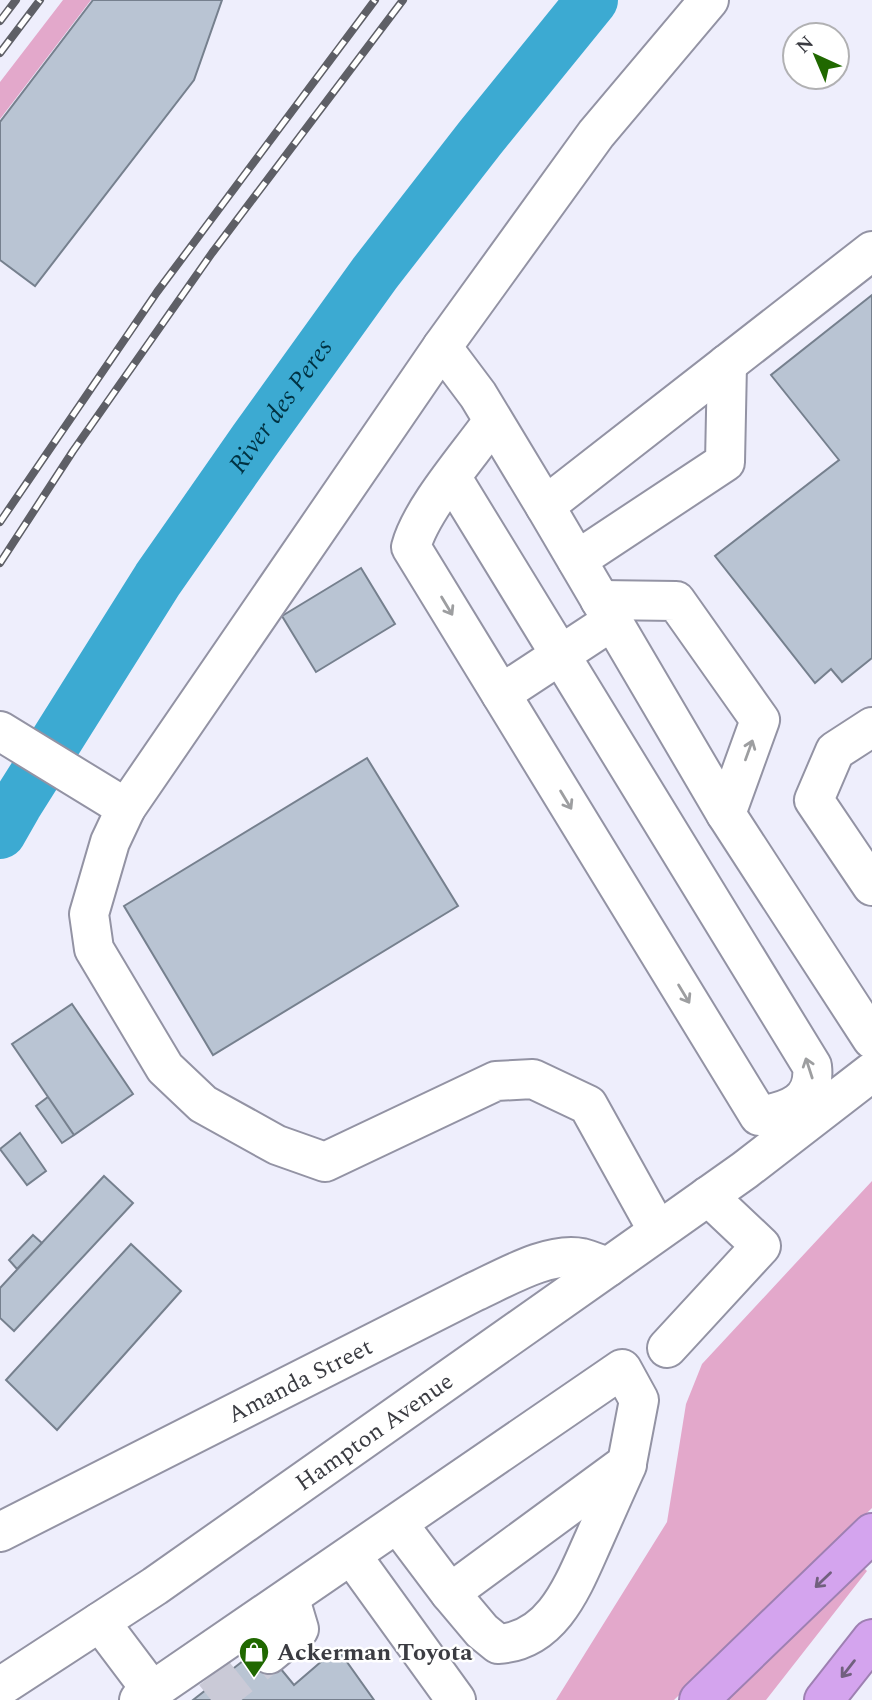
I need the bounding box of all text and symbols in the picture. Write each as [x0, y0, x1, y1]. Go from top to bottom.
north arrow [781, 21, 851, 91]
text: N [790, 29, 821, 61]
water label: River des Peres [219, 330, 343, 482]
one-way arrow [440, 595, 454, 615]
one-way arrow [744, 740, 756, 762]
one-way arrow [559, 789, 573, 809]
one-way arrow [677, 984, 692, 1003]
one-way arrow [802, 1057, 815, 1079]
street label: Amanda Street [221, 1329, 379, 1433]
street label: Hampton Avenue [288, 1364, 461, 1501]
one-way arrow [814, 1571, 831, 1588]
shop icon: Ackerman Toyota [237, 1635, 271, 1679]
place label: Ackerman Toyota [277, 1635, 473, 1671]
one-way arrow [840, 1659, 855, 1678]

